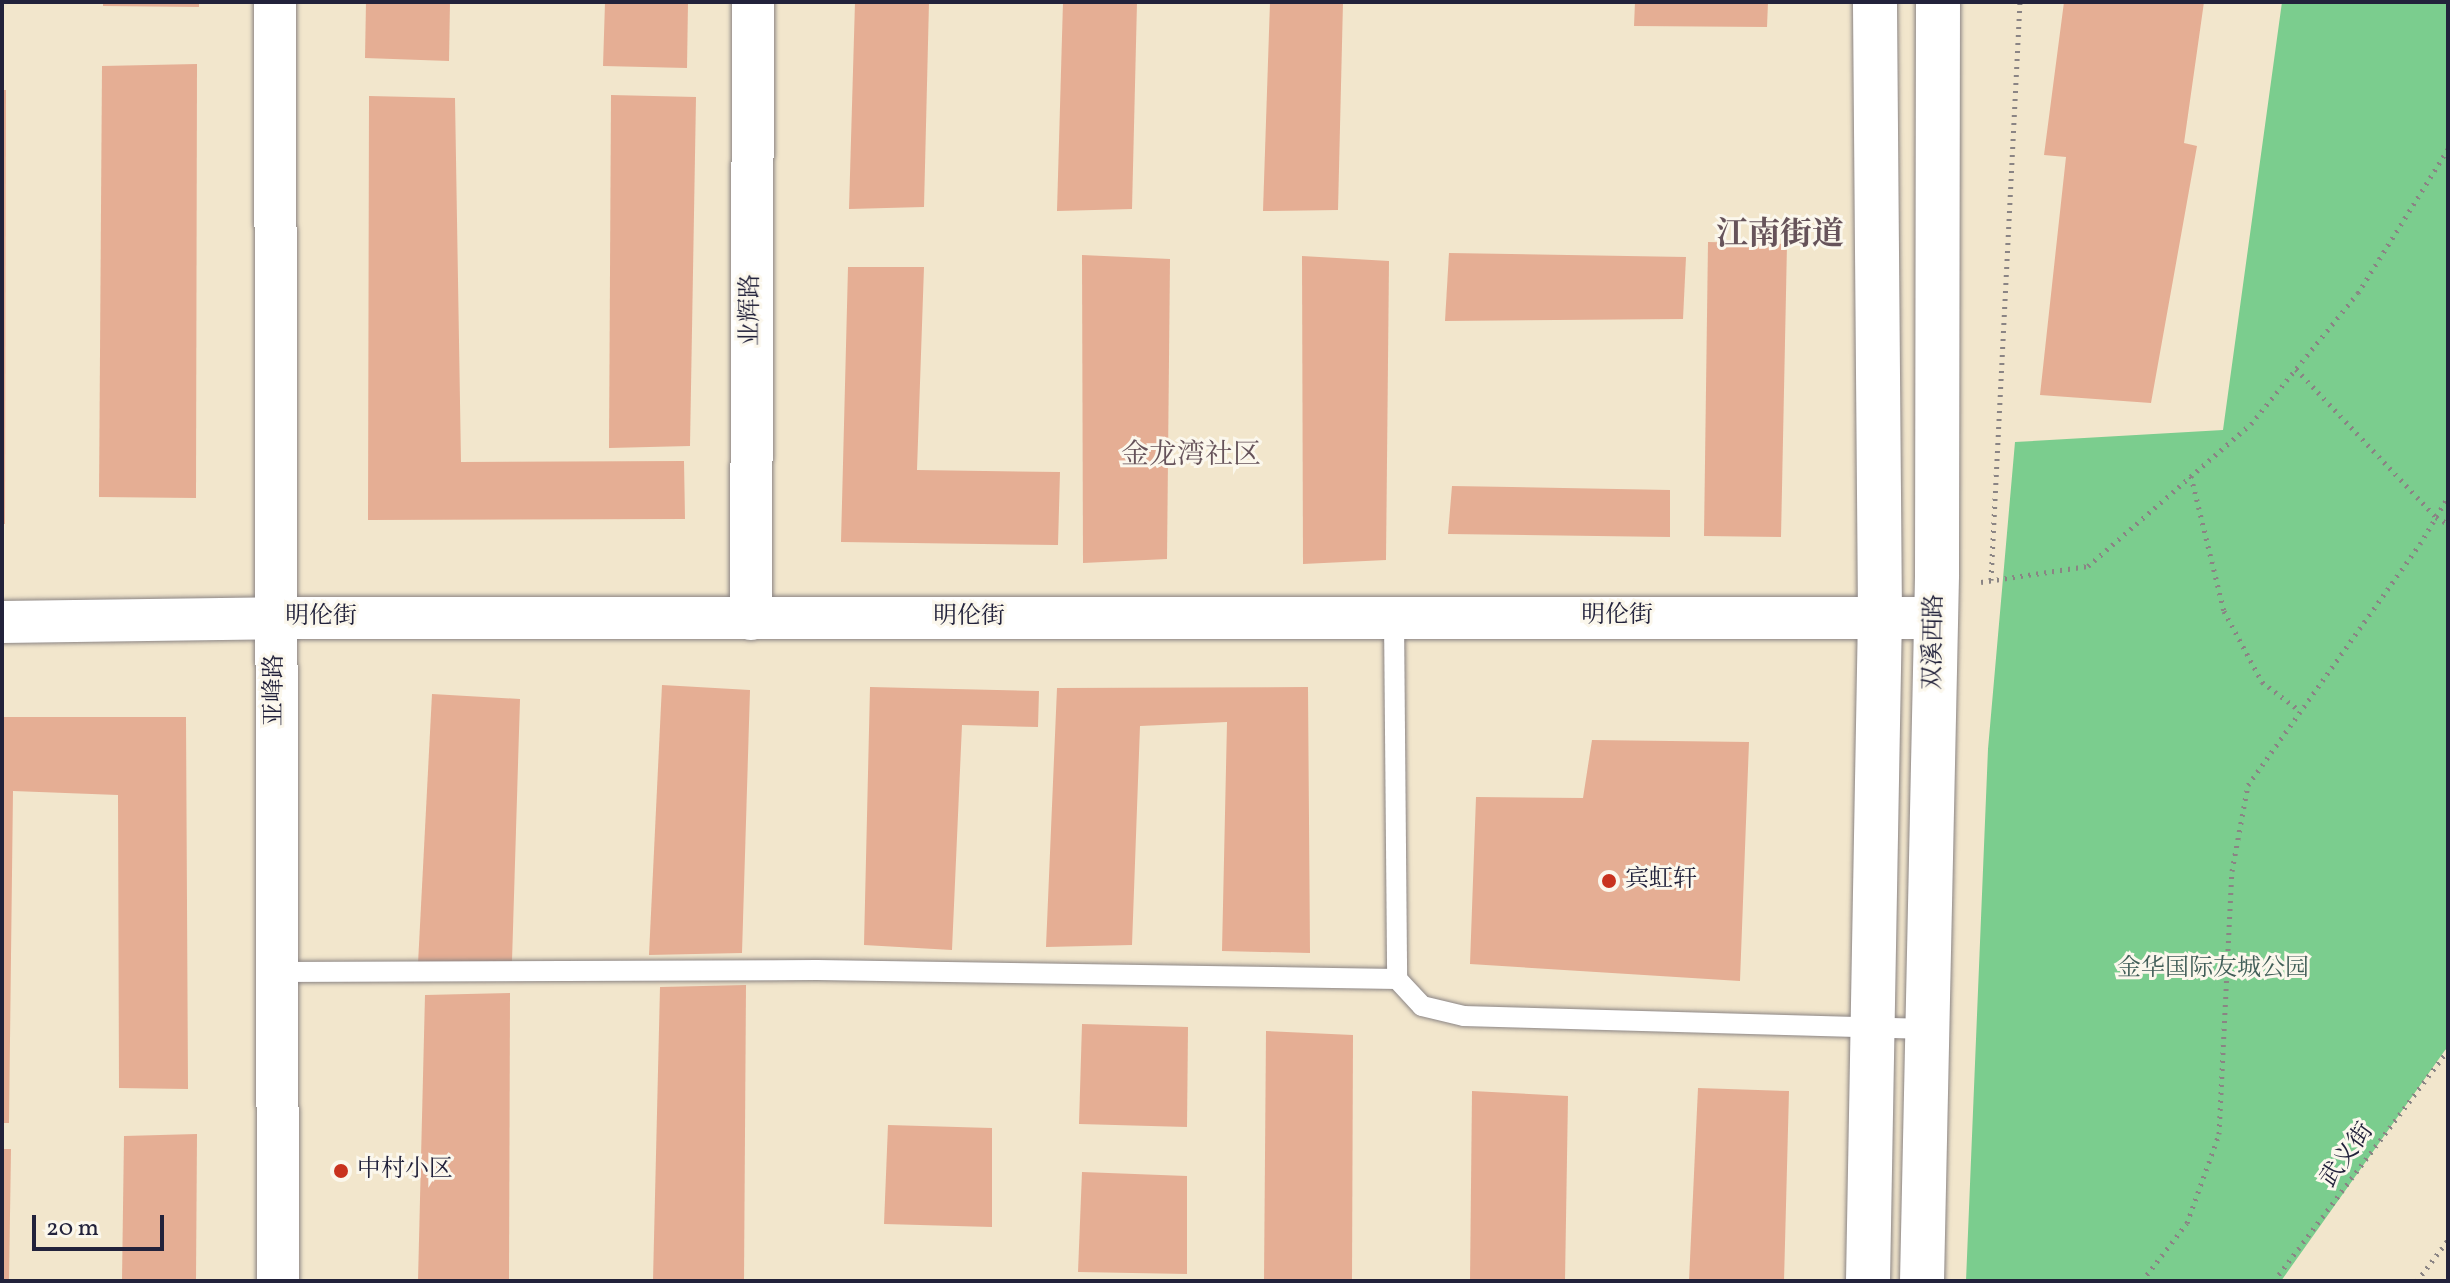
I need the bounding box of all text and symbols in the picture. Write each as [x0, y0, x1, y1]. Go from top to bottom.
district label: 江南街道 [1716, 217, 1844, 255]
street label: 业辉路 [738, 274, 766, 346]
district label: 金龙湾社区 [1121, 439, 1261, 473]
street label: 双溪西路 [1920, 594, 1950, 690]
street label: 明伦街 [1581, 603, 1653, 631]
street label: 明伦街 [285, 604, 357, 632]
street label: 明伦街 [933, 604, 1005, 632]
street label: 亚峰路 [262, 654, 290, 726]
place label: 宾虹轩 [1625, 867, 1697, 895]
marker: 宾虹轩 [1600, 872, 1618, 890]
park label: 金华国际友城公园 [2117, 956, 2309, 984]
street label: 武义街 [2315, 1118, 2381, 1194]
place label: 中村小区 [357, 1157, 453, 1185]
marker: 中村小区 [332, 1162, 350, 1180]
scale bar [36, 1199, 168, 1249]
text: 20 m [46, 1212, 99, 1246]

